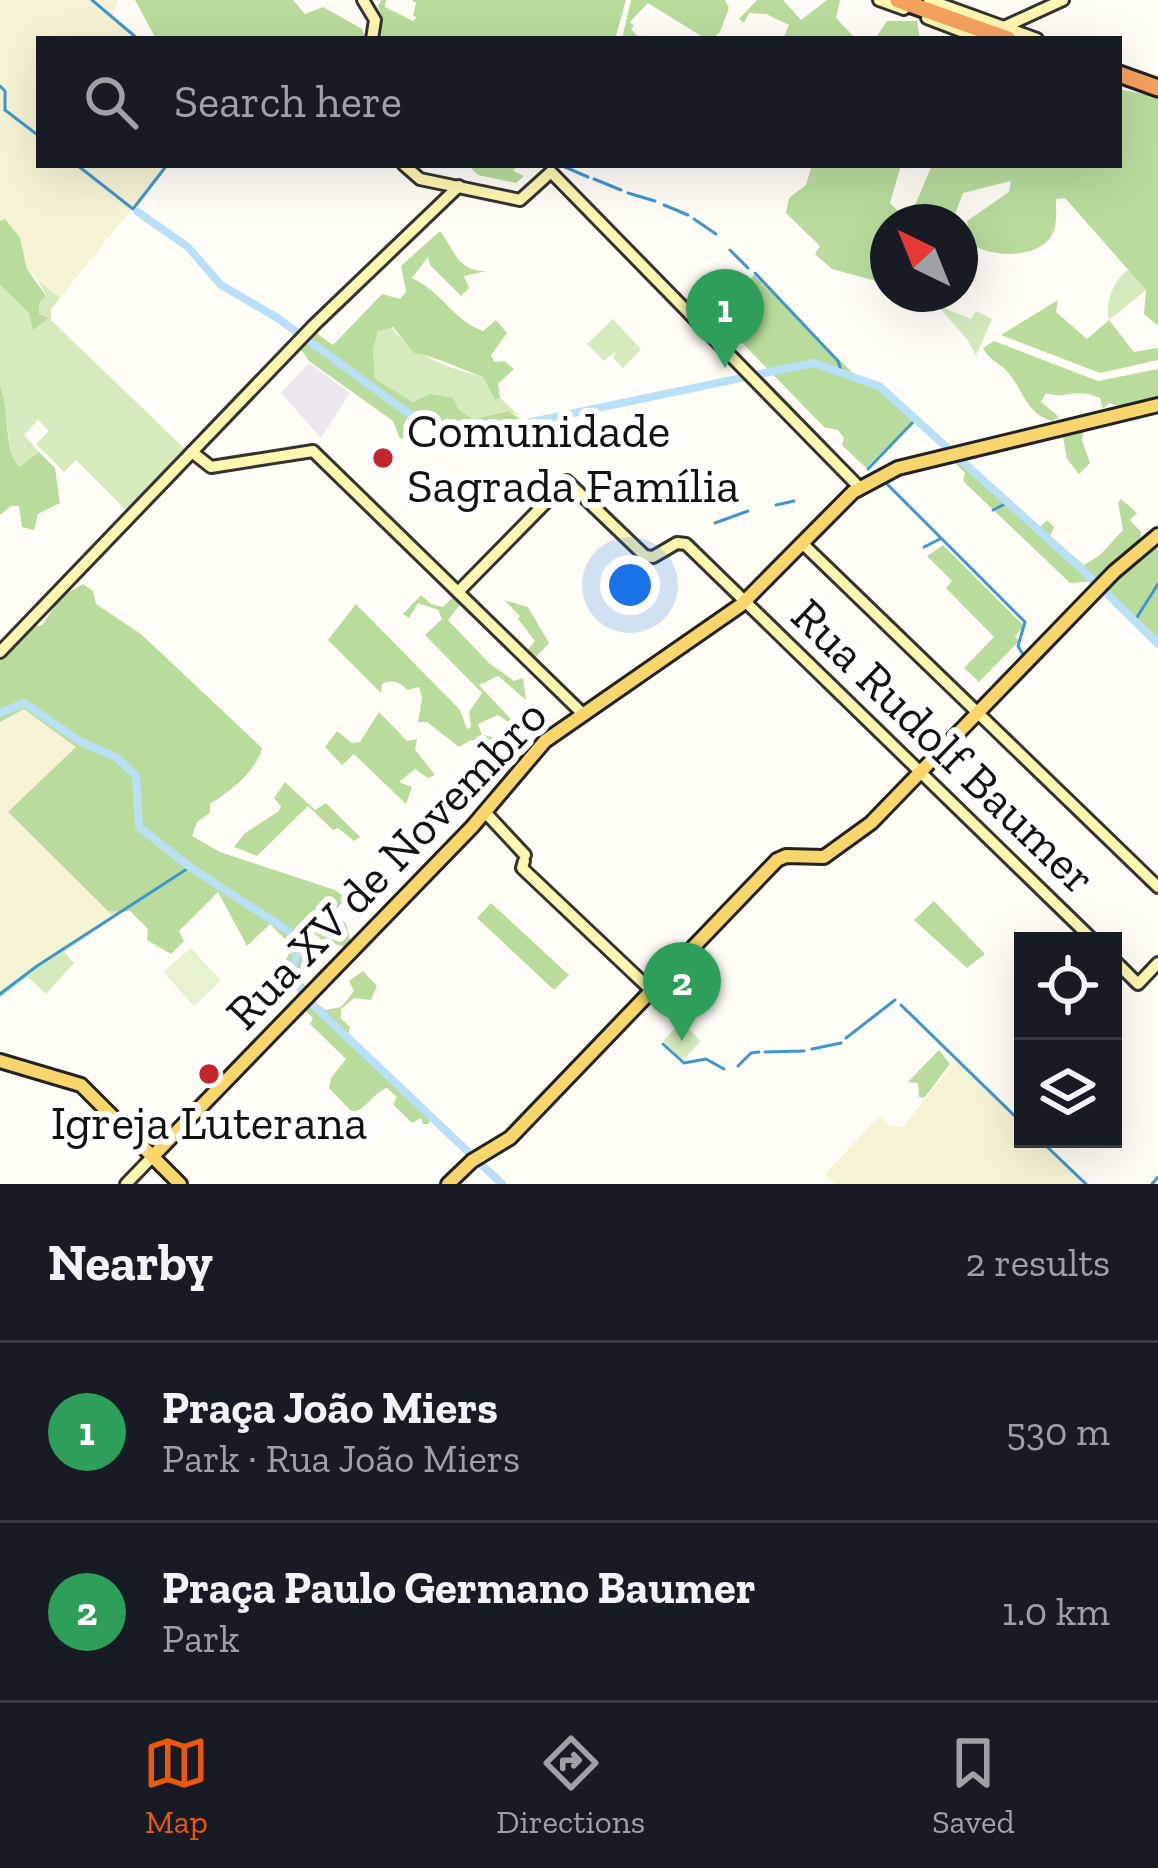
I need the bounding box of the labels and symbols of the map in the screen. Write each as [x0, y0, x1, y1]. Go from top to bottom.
north arrow [870, 204, 978, 312]
pin: 1 [686, 269, 764, 368]
place label: Comunidade Sagrada Família [407, 402, 739, 514]
marker: Comunidade Sagrada Família [370, 445, 396, 471]
your location [600, 555, 660, 615]
street label: Rua Rudolf Baumer [780, 586, 1108, 906]
street label: Rua XV de Novembro [214, 687, 558, 1041]
pin: 2 [643, 942, 721, 1041]
marker: Igreja Luterana [196, 1061, 222, 1087]
place label: Igreja Luterana [51, 1094, 367, 1151]

